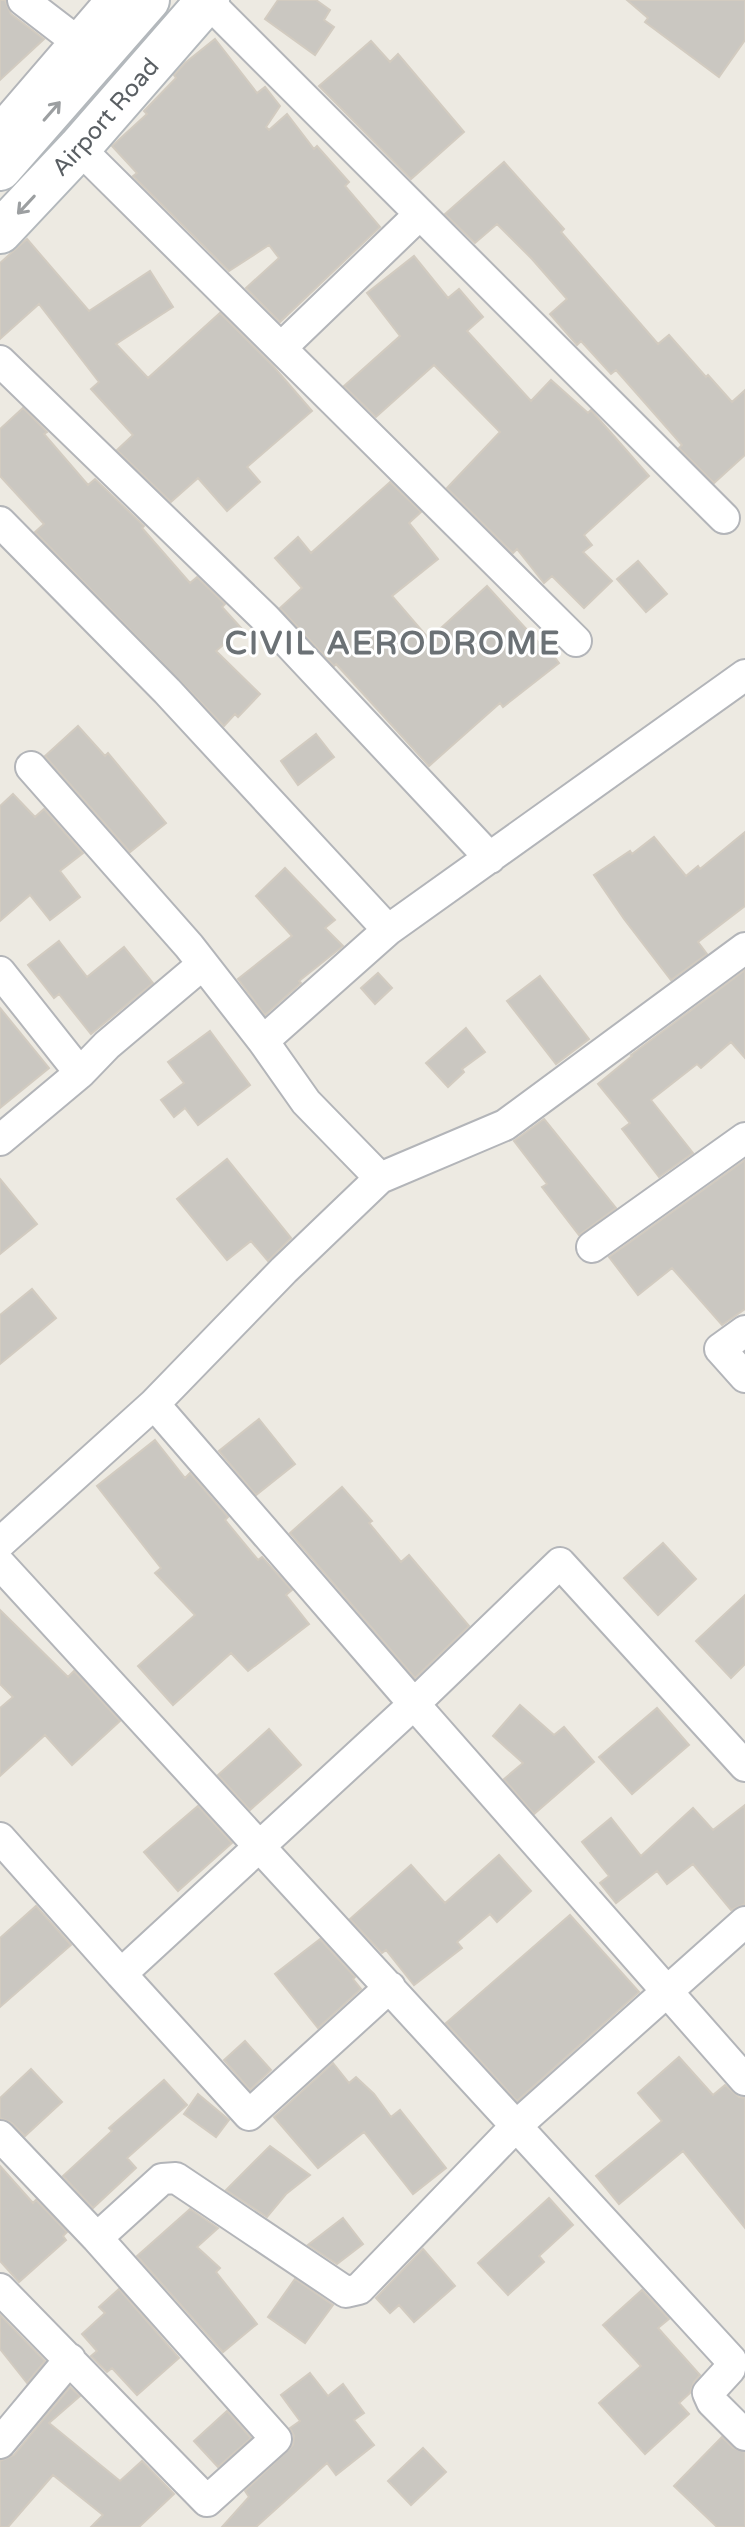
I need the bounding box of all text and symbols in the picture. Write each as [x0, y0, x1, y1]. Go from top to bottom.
street label: Airport Road [46, 52, 165, 182]
one-way arrow [42, 101, 60, 121]
one-way arrow [17, 194, 35, 214]
district label: CIVIL AERODROME [225, 625, 561, 663]

